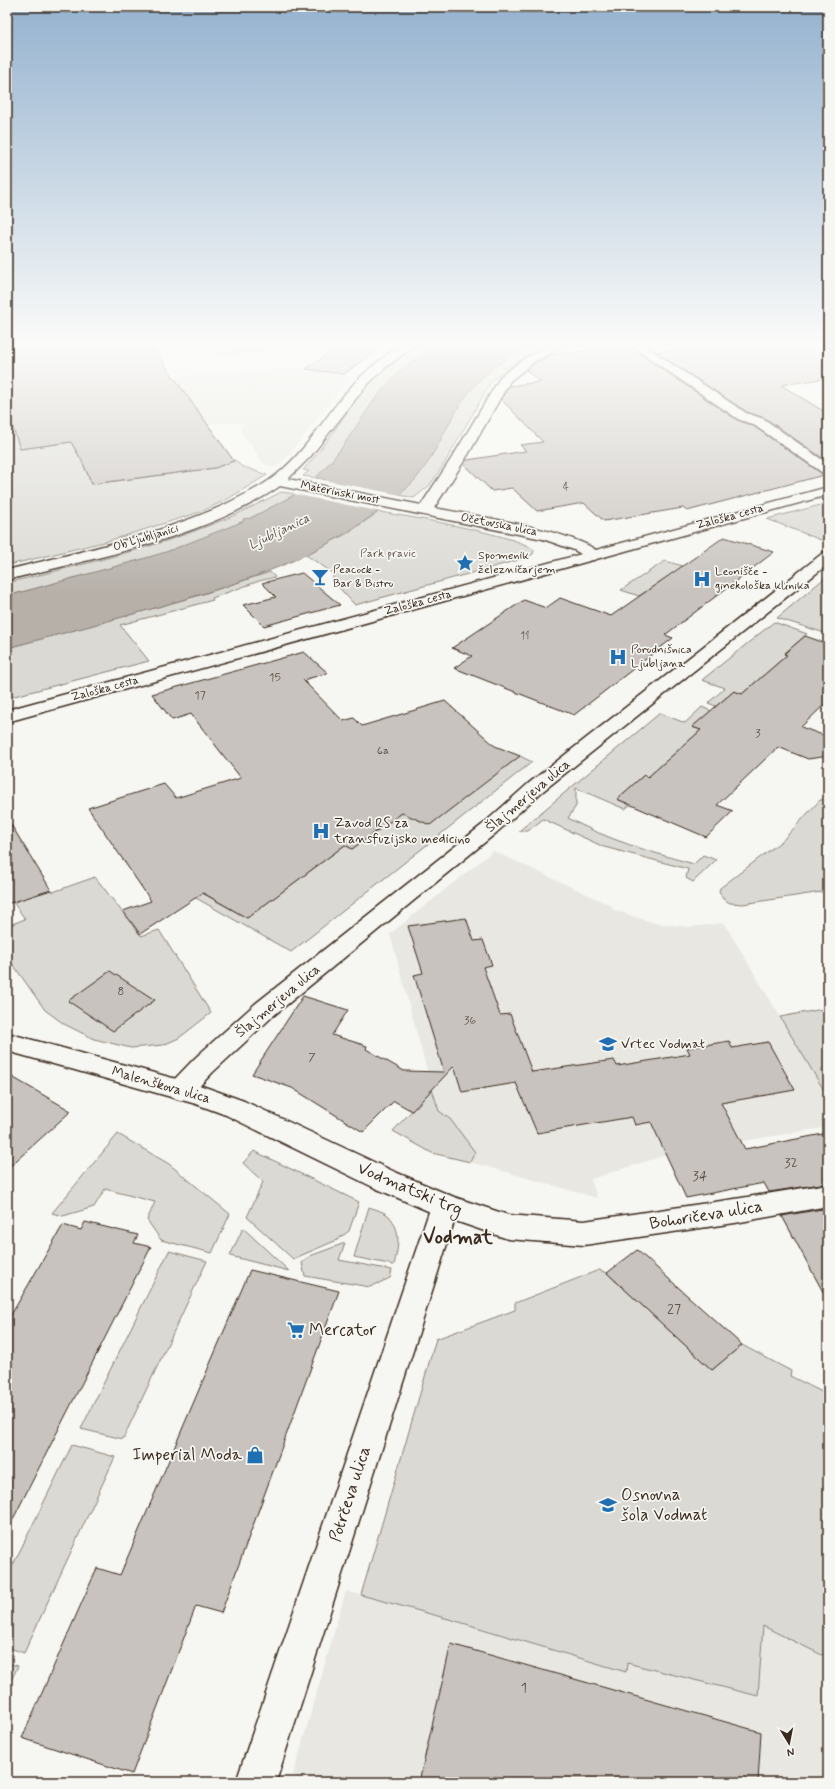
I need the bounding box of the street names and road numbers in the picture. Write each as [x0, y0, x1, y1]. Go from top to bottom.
street label: Materinski most [299, 477, 382, 509]
street label: Zaloška cesta [695, 500, 765, 534]
street label: Očetovska ulica [459, 510, 539, 540]
street label: Ob Ljubljanici [111, 520, 181, 556]
street label: Zaloška cesta [383, 586, 453, 620]
street label: Zaloška cesta [70, 672, 140, 706]
street label: Šlajmerjeva ulica [482, 755, 574, 837]
street label: Šlajmerjeva ulica [232, 960, 324, 1042]
street label: Malenškova ulica [110, 1062, 212, 1108]
street label: Vodmatski trg [353, 1157, 466, 1223]
street label: Bohoričeva ulica [648, 1195, 764, 1235]
street label: Potrčeva ulica [324, 1443, 376, 1545]

